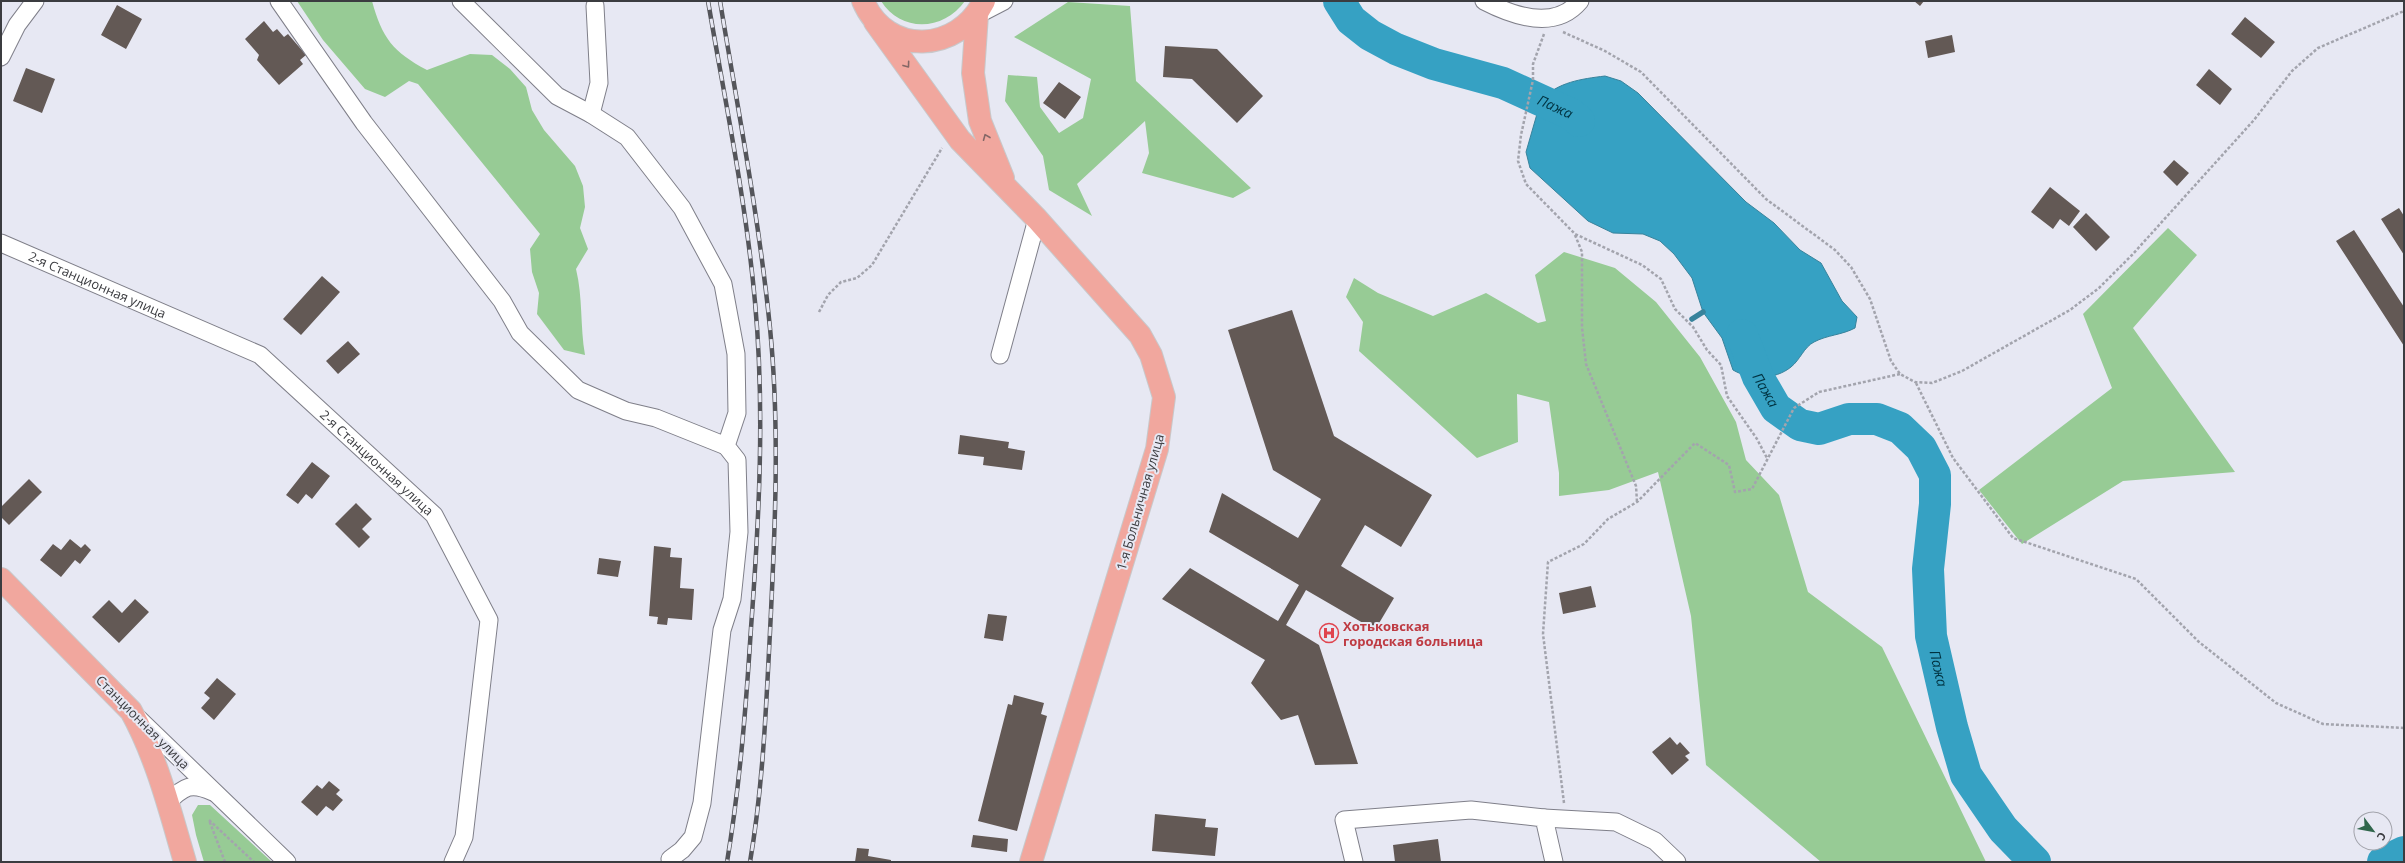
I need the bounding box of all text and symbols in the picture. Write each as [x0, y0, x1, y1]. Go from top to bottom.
one-way arrow [902, 61, 909, 68]
water label: Пажа [1535, 90, 1576, 123]
one-way arrow [983, 134, 991, 141]
street label: 2-я Станционная улица [26, 247, 169, 322]
water label: Пажа [1748, 369, 1784, 411]
street label: 2-я Станционная улица [316, 406, 438, 519]
street label: 1-я Больничная улица [1112, 432, 1168, 572]
place label: Хотьковская городская больница [1343, 617, 1483, 650]
hospital icon: Хотьковская городская больница [1318, 622, 1340, 644]
water label: Пажа [1926, 648, 1952, 688]
street label: Станционная улица [92, 671, 194, 773]
north arrow [2353, 811, 2393, 851]
text: С [2374, 830, 2390, 844]

